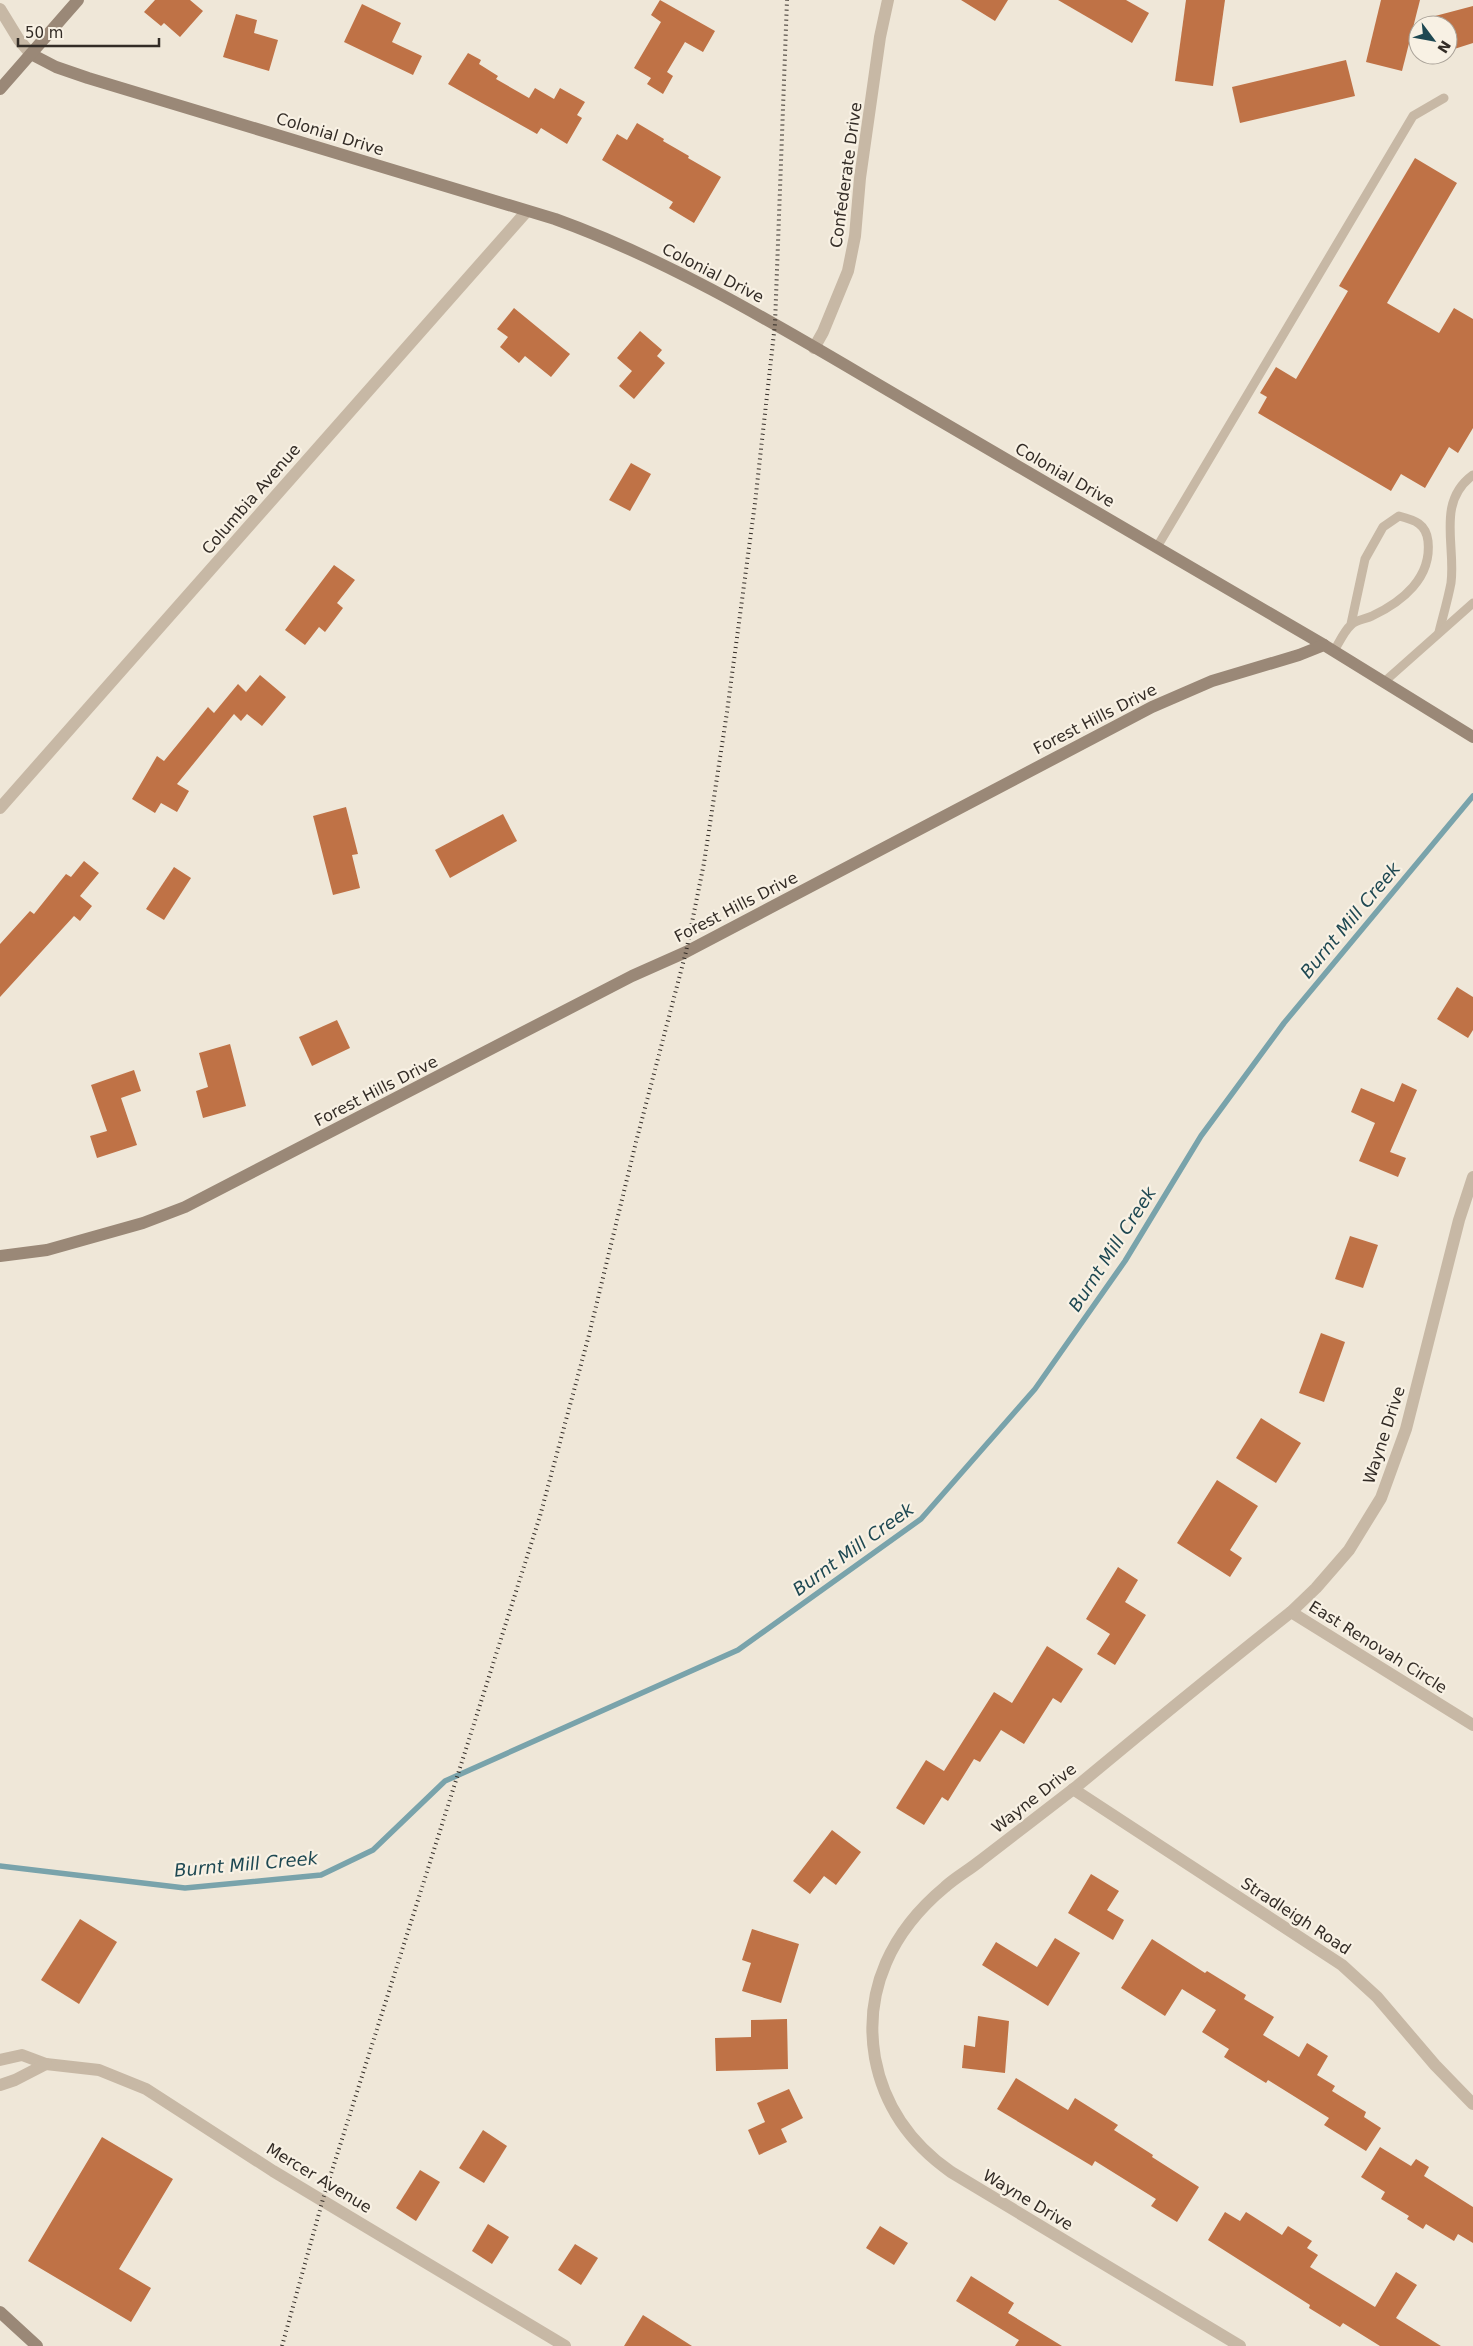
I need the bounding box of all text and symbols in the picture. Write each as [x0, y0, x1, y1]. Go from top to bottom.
scale bar [18, 15, 159, 47]
north arrow [1408, 15, 1458, 65]
text: 50 m [25, 24, 63, 42]
text: N [1434, 38, 1454, 56]
street label: Confederate Drive [826, 101, 866, 249]
street label: Colonial Drive [274, 109, 386, 159]
street label: Colonial Drive [659, 239, 767, 307]
street label: Colonial Drive [1012, 439, 1118, 511]
street label: Columbia Avenue [198, 440, 304, 558]
street label: Forest Hills Drive [1030, 680, 1160, 758]
water label: Burnt Mill Creek [1296, 857, 1405, 982]
street label: Forest Hills Drive [671, 868, 801, 946]
street label: Forest Hills Drive [311, 1052, 441, 1130]
water label: Burnt Mill Creek [1064, 1182, 1161, 1315]
street label: Wayne Drive [1359, 1384, 1409, 1486]
water label: Burnt Mill Creek [789, 1497, 919, 1600]
street label: East Renovah Circle [1305, 1597, 1451, 1697]
street label: Wayne Drive [988, 1759, 1080, 1837]
water label: Burnt Mill Creek [173, 1847, 320, 1881]
street label: Stradleigh Road [1237, 1873, 1355, 1959]
street label: Mercer Avenue [263, 2139, 375, 2217]
street label: Wayne Drive [979, 2166, 1077, 2234]

